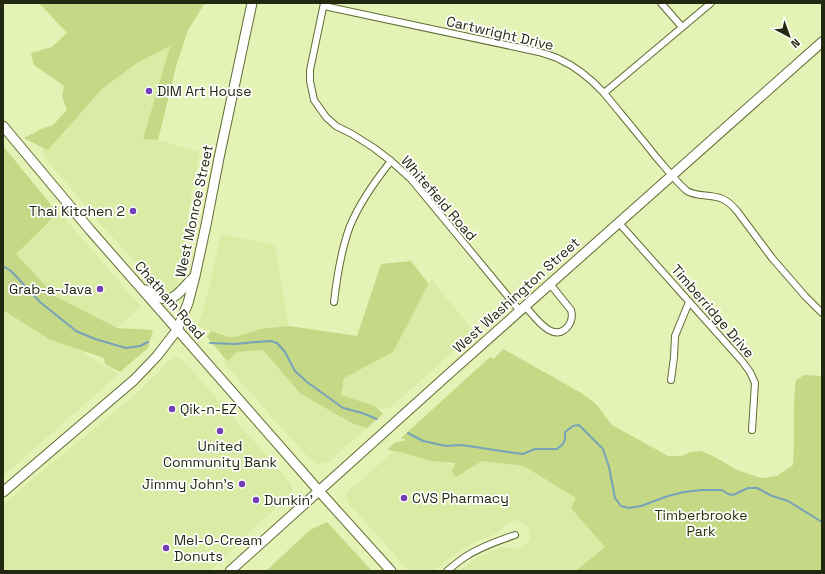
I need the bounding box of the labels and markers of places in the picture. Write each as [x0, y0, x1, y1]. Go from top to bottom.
place label: DIM Art House [157, 82, 251, 100]
marker: DIM Art House [144, 86, 154, 96]
place label: Thai Kitchen 2 [29, 202, 125, 220]
marker: Thai Kitchen 2 [128, 206, 138, 216]
place label: Grab-a-Java [9, 280, 92, 298]
marker: Grab-a-Java [95, 284, 105, 294]
place label: Qik-n-EZ [180, 400, 237, 418]
marker: Qik-n-EZ [167, 404, 177, 414]
marker: United Community Bank [215, 426, 225, 436]
place label: United Community Bank [163, 437, 278, 471]
place label: Jimmy John's [142, 475, 234, 493]
marker: Jimmy John's [237, 479, 247, 489]
place label: CVS Pharmacy [412, 489, 509, 507]
place label: Dunkin' [264, 491, 313, 509]
marker: CVS Pharmacy [399, 493, 409, 503]
marker: Dunkin' [251, 495, 261, 505]
place label: Mel-O-Cream Donuts [174, 531, 262, 565]
marker: Mel-O-Cream Donuts [161, 543, 171, 553]

